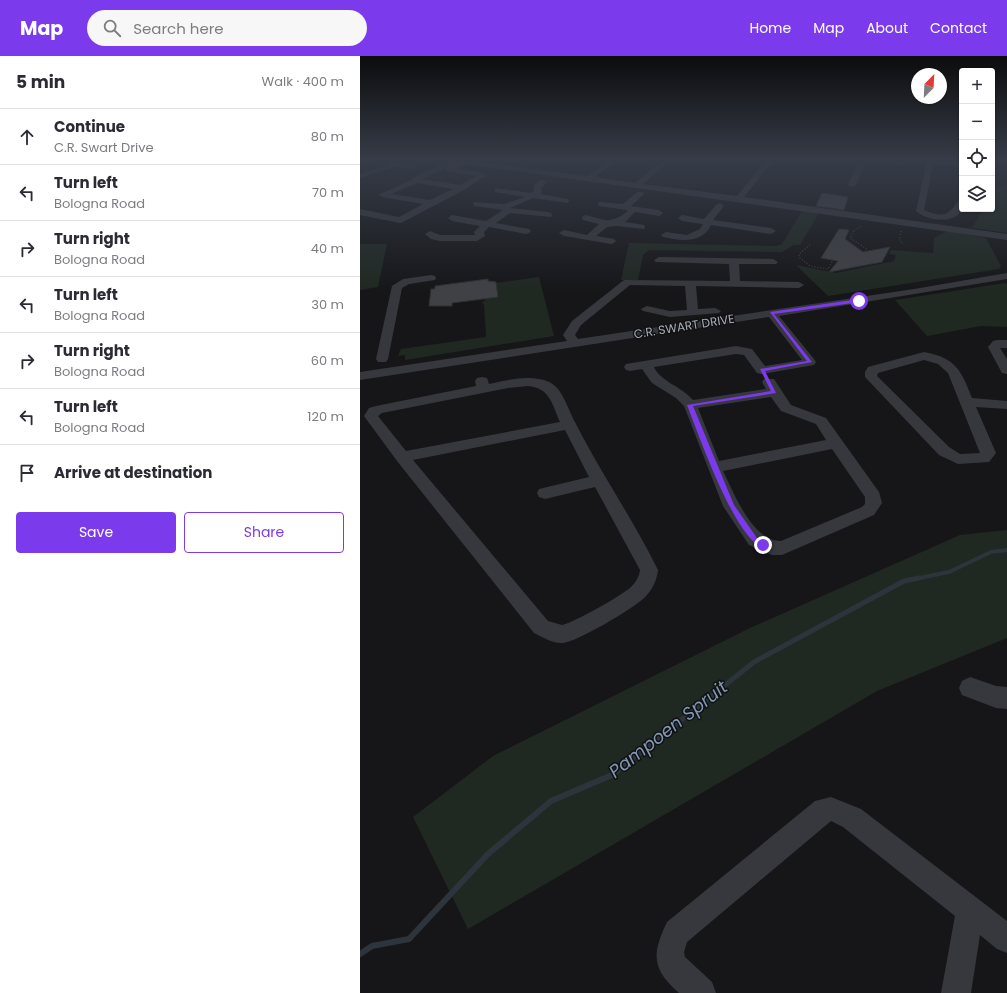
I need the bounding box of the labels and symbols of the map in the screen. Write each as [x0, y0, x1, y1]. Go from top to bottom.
north arrow [911, 68, 947, 104]
route start [850, 292, 868, 310]
street label: C.R. SWART DRIVE [632, 310, 736, 342]
route end [754, 536, 772, 554]
water label: Pampoen Spruit [603, 674, 733, 783]

